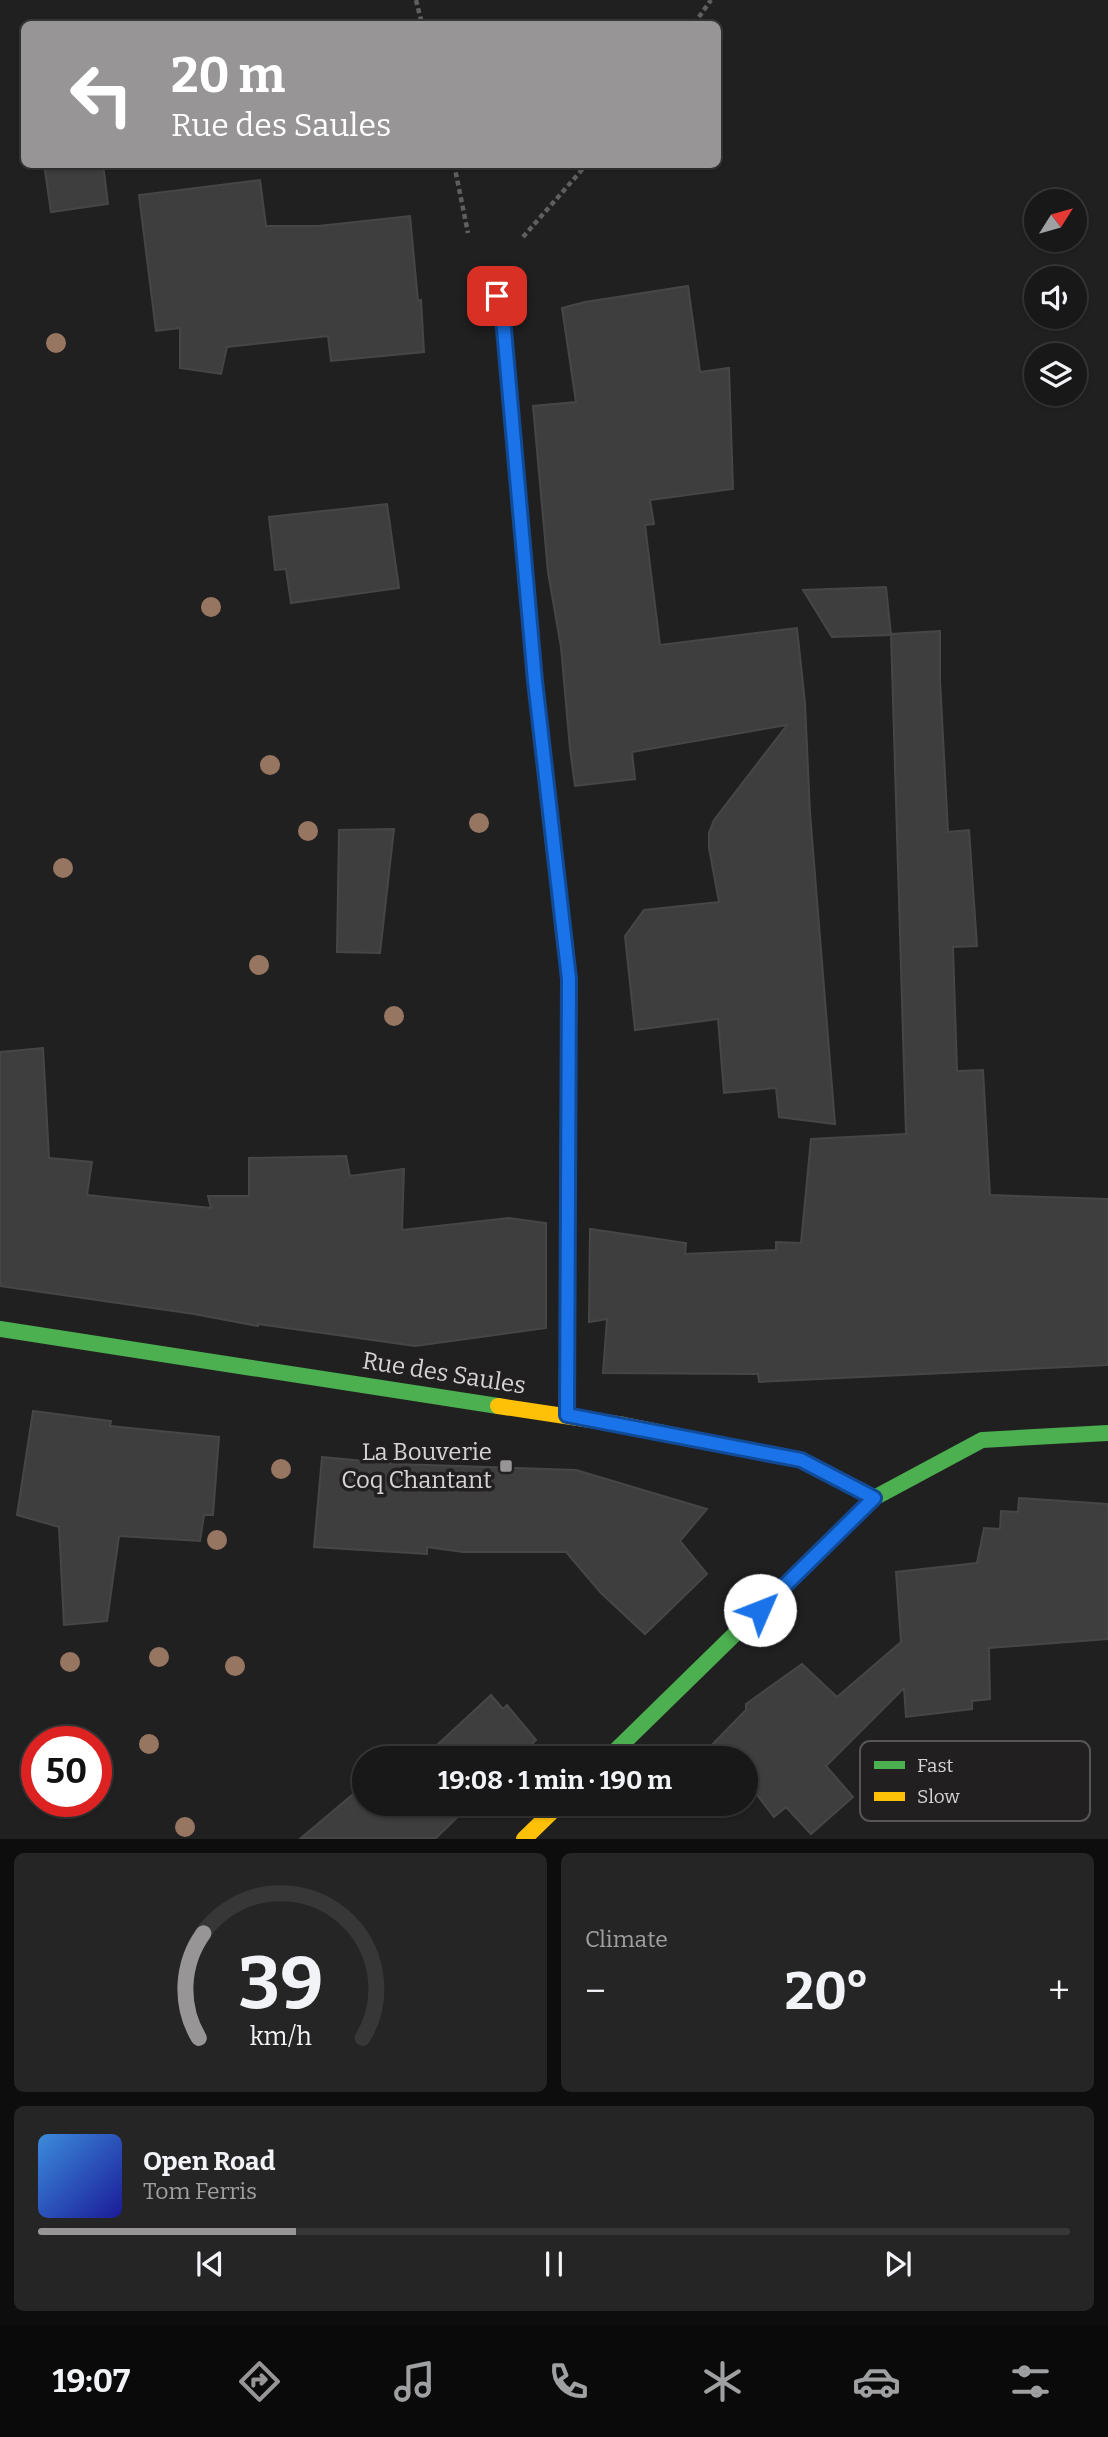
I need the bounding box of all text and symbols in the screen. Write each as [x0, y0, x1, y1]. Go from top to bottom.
text: 20 m [171, 46, 285, 105]
icon: left [56, 49, 147, 140]
text: Rue des Saules [171, 106, 391, 144]
north arrow [1024, 189, 1087, 252]
map controls [1024, 189, 1087, 406]
pin [467, 266, 527, 326]
button: sound [1024, 266, 1087, 329]
icon: arrive [478, 277, 516, 315]
button: layers [1024, 343, 1087, 406]
street label: Rue des Saules [360, 1346, 528, 1400]
place label: La Bouverie Coq Chantant [341, 1438, 492, 1494]
marker: La Bouverie Coq Chantant [498, 1458, 514, 1474]
position arrow [723, 1573, 797, 1647]
speed limit sign: 50 [21, 1726, 112, 1817]
legend [860, 1741, 1090, 1821]
text: Fast [917, 1754, 954, 1777]
text: 19:08 · 1 min · 190 m [438, 1765, 672, 1796]
text: Slow [917, 1785, 960, 1808]
text: Climate [585, 1925, 668, 1953]
text: 39 [238, 1941, 323, 2028]
text: 20° [785, 1960, 869, 2023]
text: − [585, 1968, 606, 2014]
text: + [1048, 1968, 1070, 2014]
text: km/h [250, 2022, 312, 2052]
text: Open Road [143, 2146, 275, 2177]
text: Tom Ferris [143, 2177, 257, 2205]
icon: previous [191, 2245, 229, 2283]
icon: pause [535, 2245, 573, 2283]
icon: next [879, 2245, 917, 2283]
icon: directions [235, 2357, 284, 2406]
icon: music [390, 2357, 439, 2406]
icon: phone [544, 2357, 593, 2406]
icon: climate [698, 2357, 747, 2406]
icon: car [852, 2357, 901, 2406]
icon: filters [1006, 2357, 1055, 2406]
text: 19:07 [53, 2362, 130, 2400]

